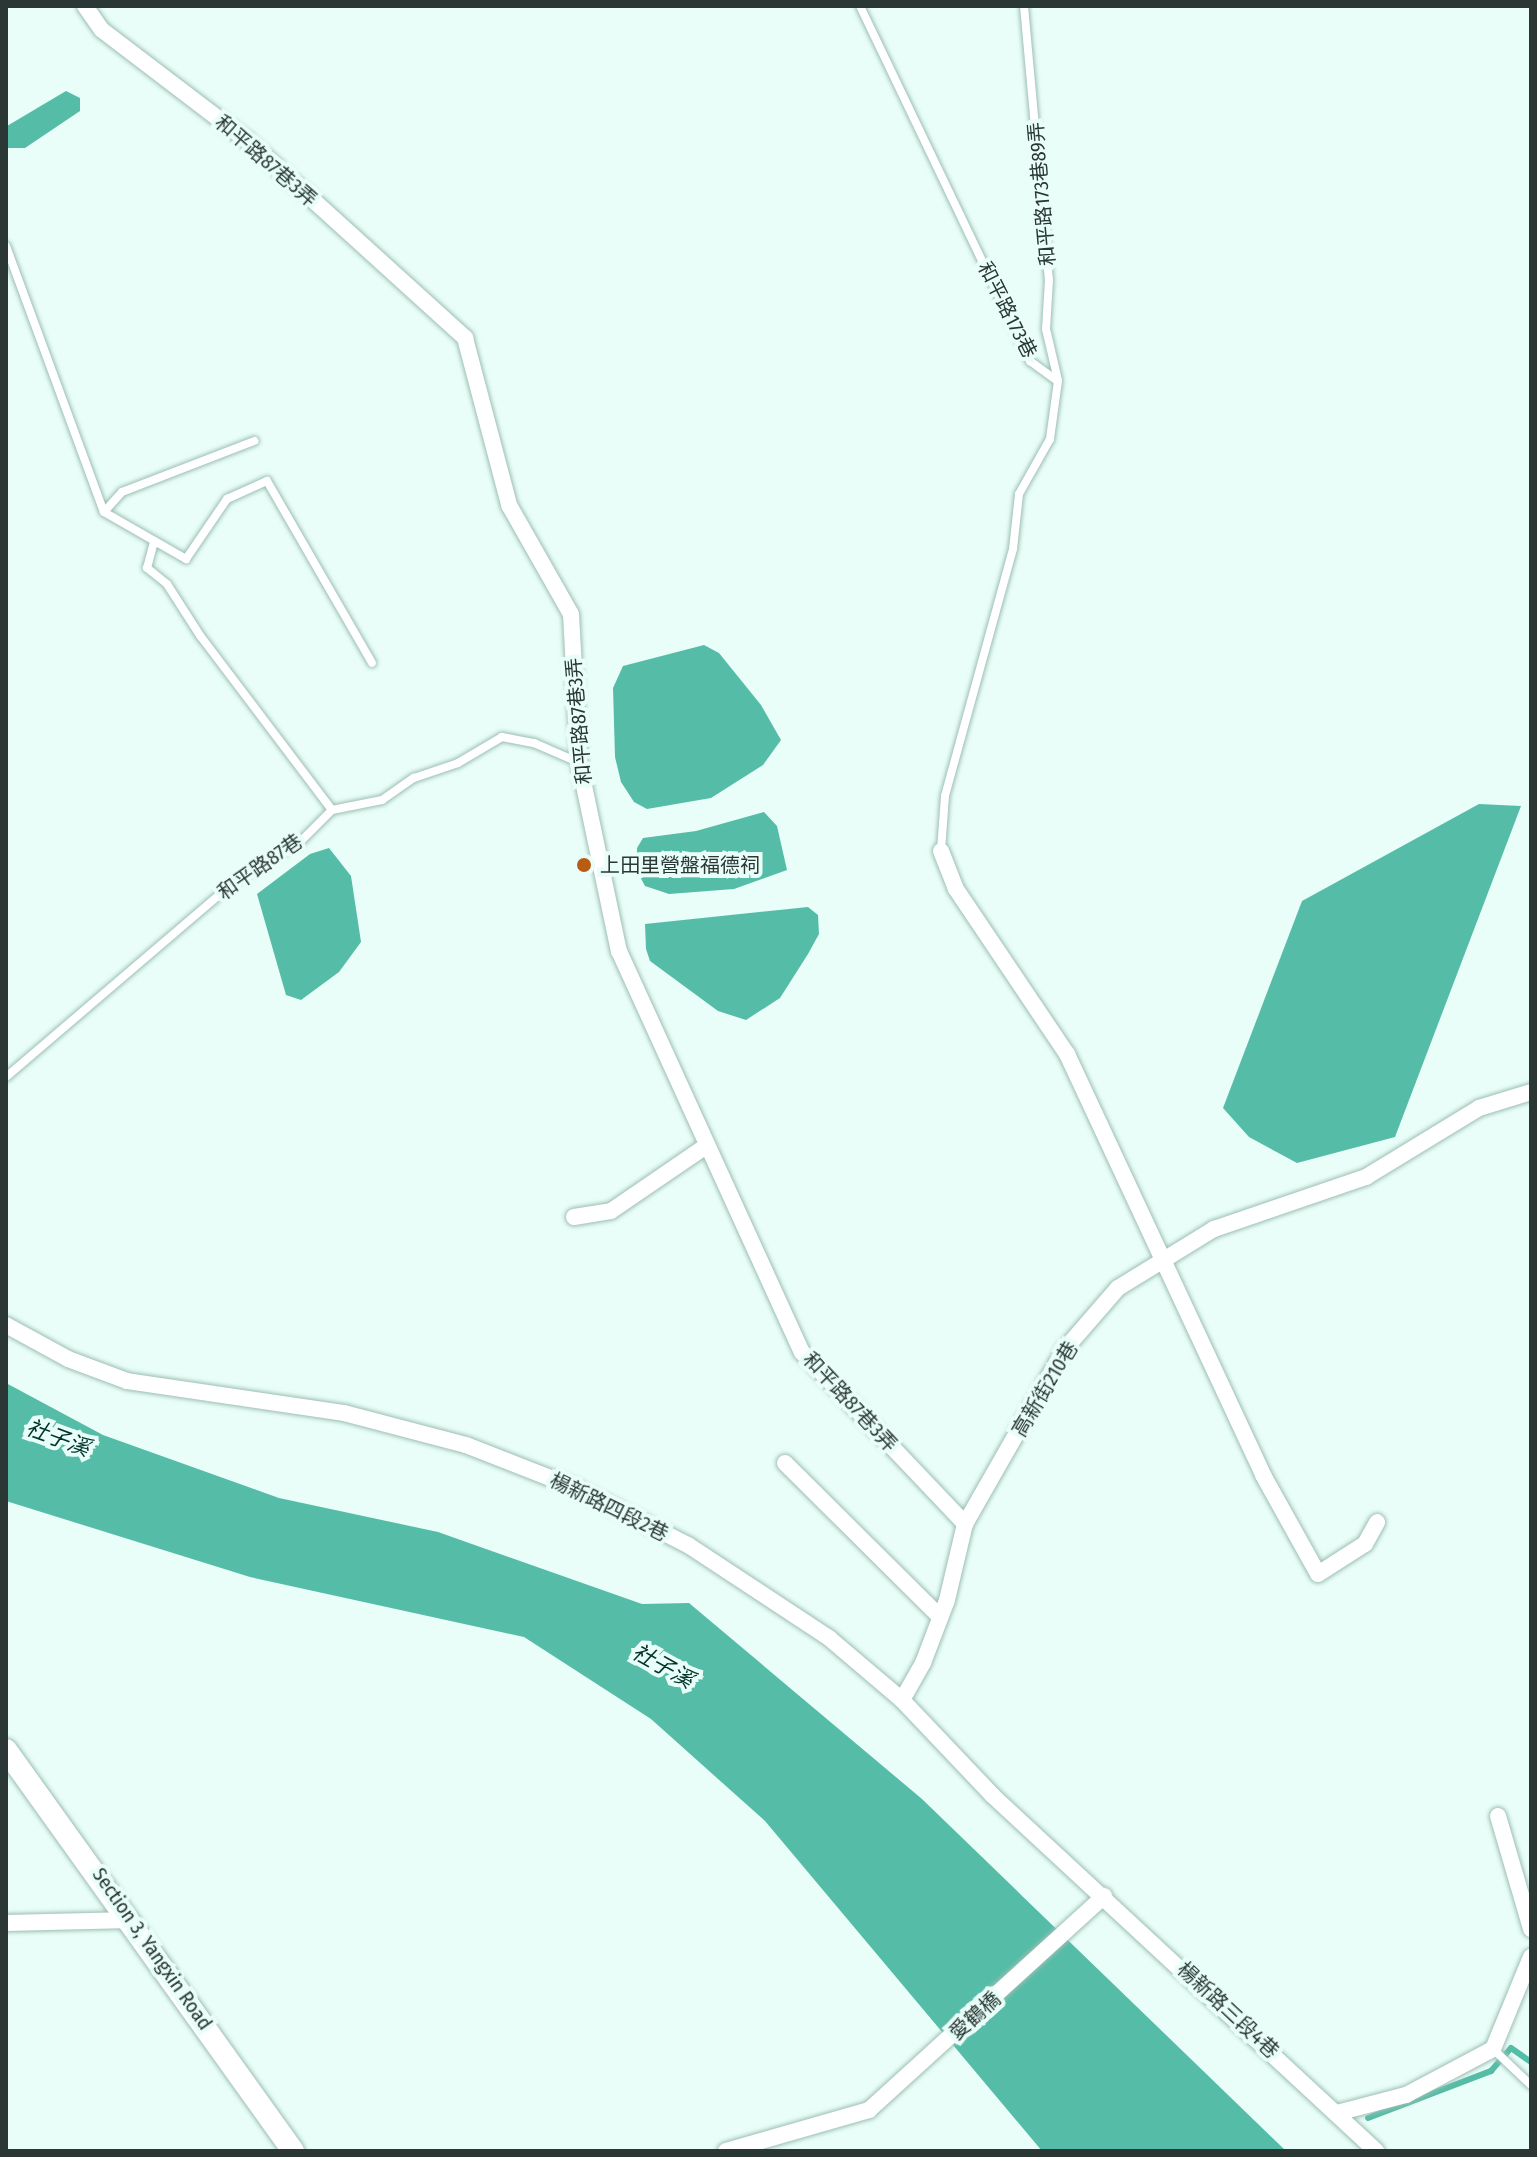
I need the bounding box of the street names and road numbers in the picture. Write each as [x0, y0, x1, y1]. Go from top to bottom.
street label: 和平路87巷3弄 [210, 110, 322, 212]
street label: 和平路173巷89弄 [1024, 121, 1060, 267]
street label: 和平路173巷 [973, 258, 1041, 362]
street label: 和平路87巷3弄 [562, 657, 596, 785]
street label: 和平路87巷 [213, 829, 307, 905]
street label: 高新街210巷 [1007, 1337, 1083, 1441]
street label: 和平路87巷3弄 [798, 1347, 902, 1457]
street label: 楊新路四段2巷 [546, 1468, 672, 1546]
street label: Section 3, Yangxin Road [87, 1863, 217, 2035]
street label: 楊新路三段4巷 [1172, 1957, 1284, 2063]
street label: 愛鶴橋 [945, 1987, 1005, 2045]

